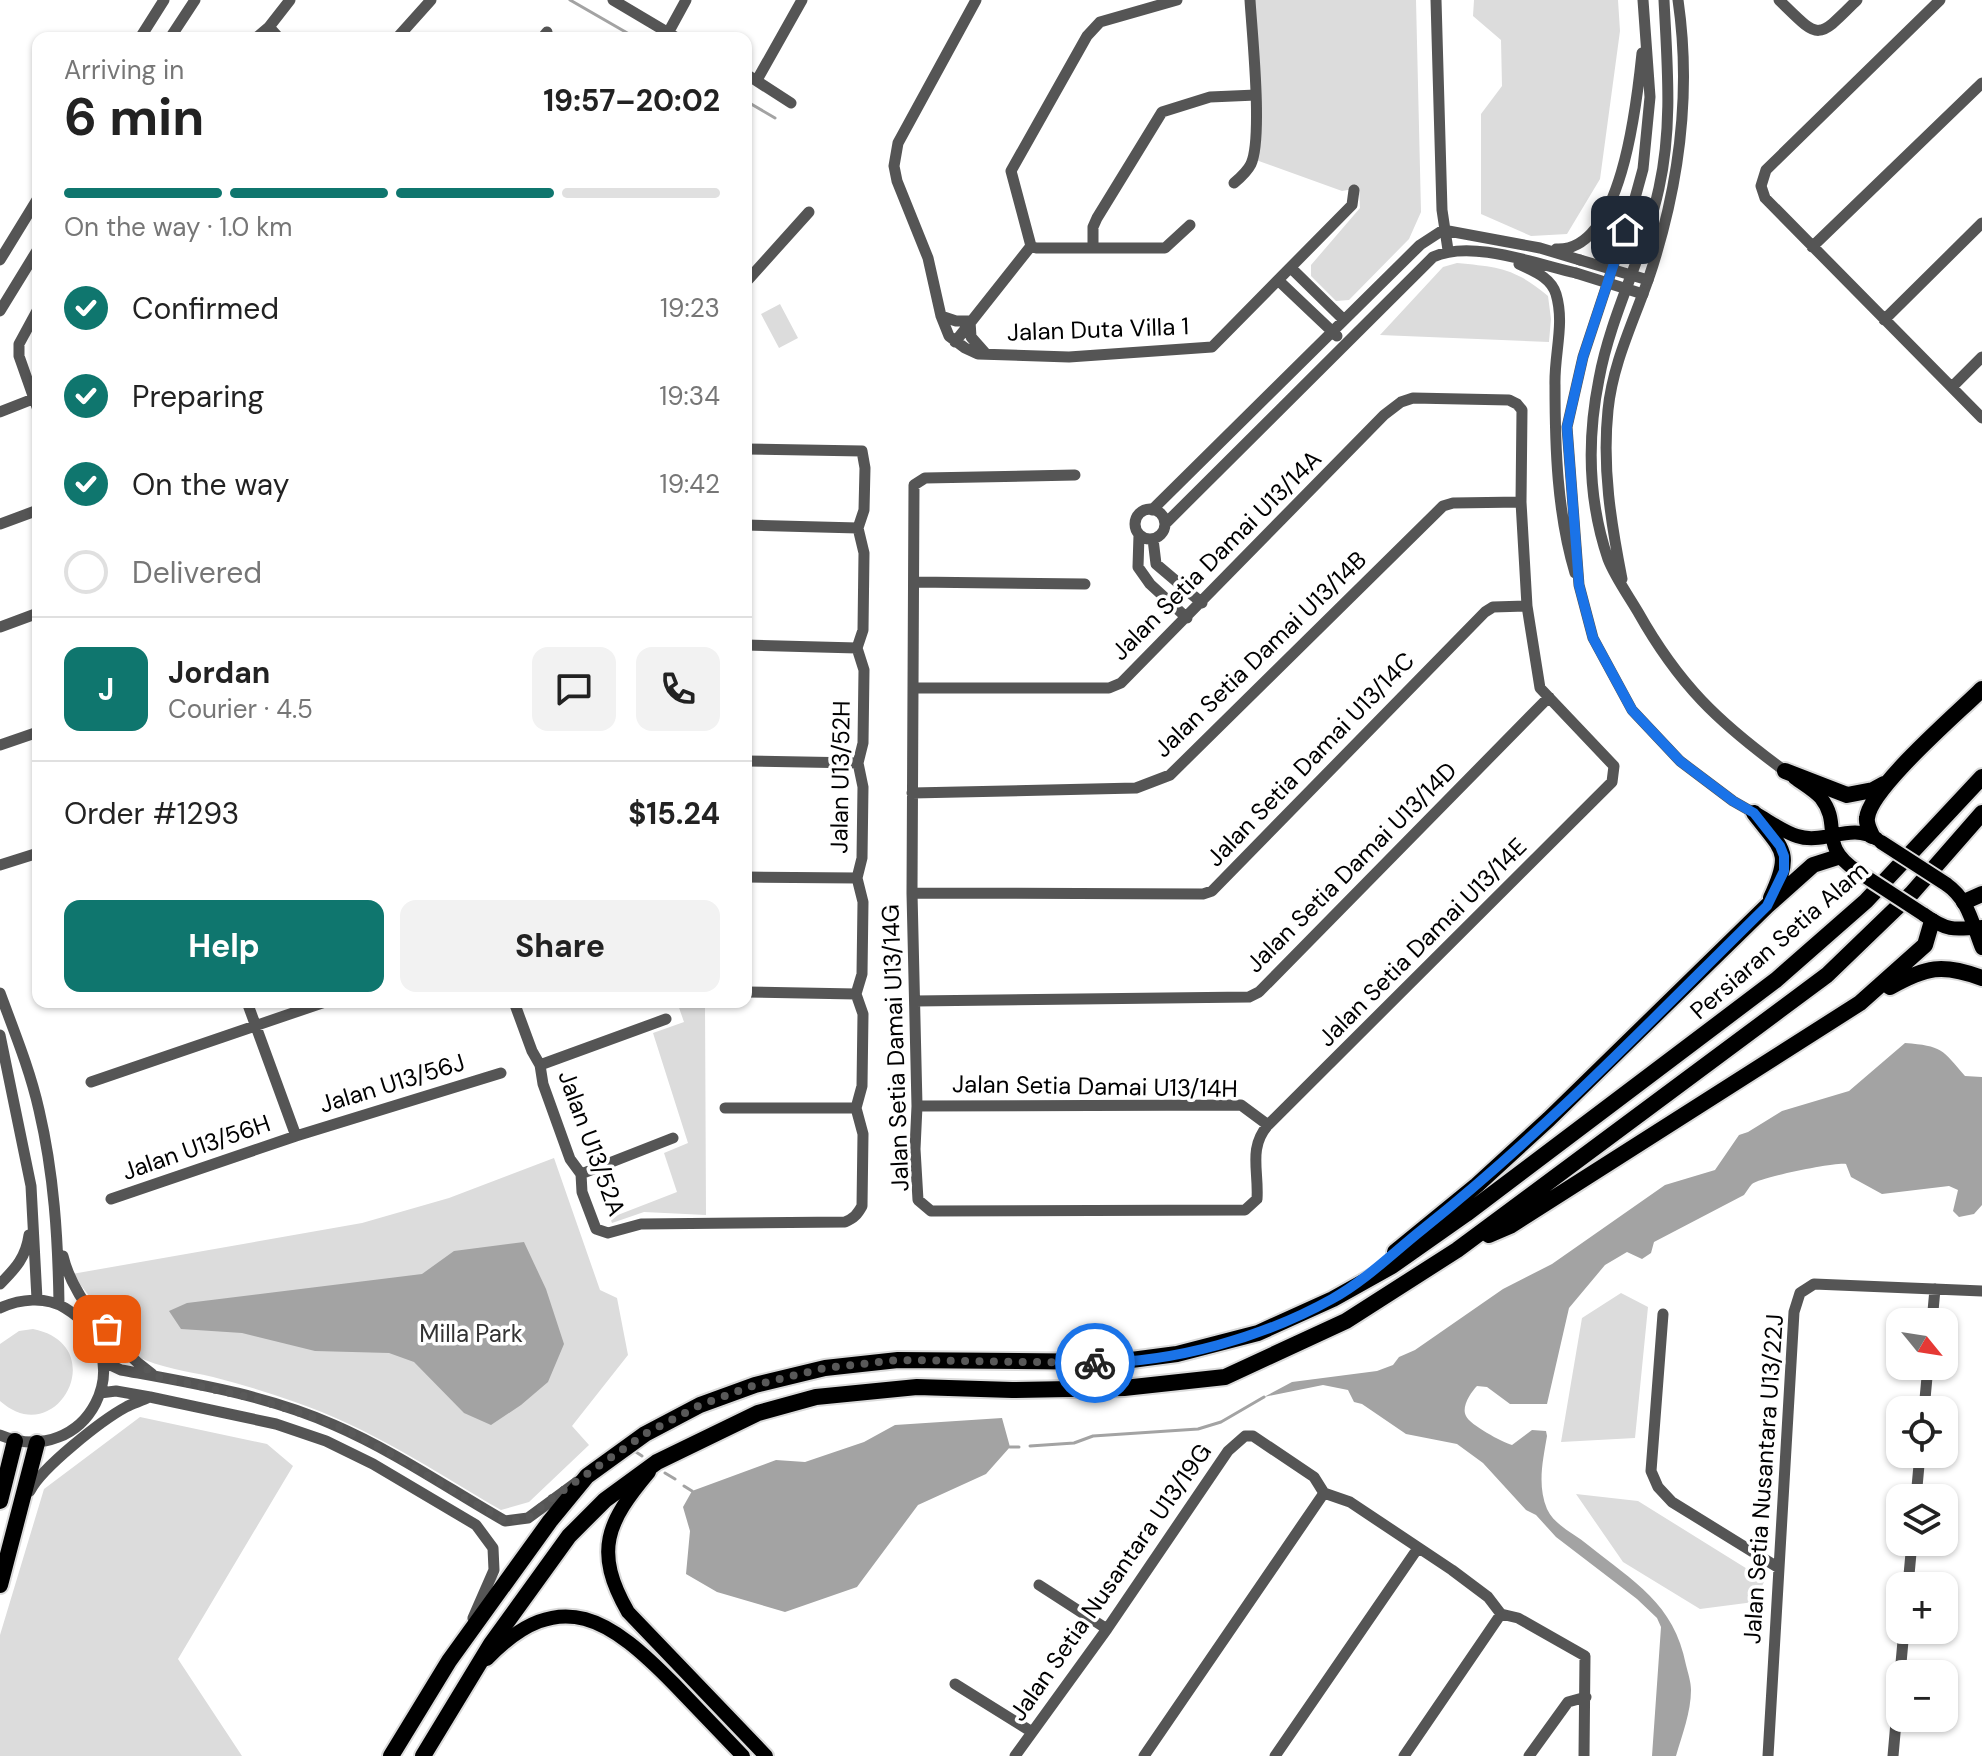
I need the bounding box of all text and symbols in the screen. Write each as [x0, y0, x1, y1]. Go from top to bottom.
text: Arriving in [64, 53, 184, 87]
text: 19:57–20:02 [543, 81, 720, 120]
text: 6 min [64, 83, 204, 151]
pin [1591, 196, 1659, 264]
icon: home [1603, 208, 1647, 252]
text: On the way · 1.0 km [64, 210, 293, 244]
icon: check [64, 286, 108, 330]
text: Confirmed [132, 289, 279, 328]
text: 19:23 [660, 291, 720, 325]
street label: Jalan Duta Villa 1 [1006, 310, 1190, 348]
icon: check [64, 374, 108, 418]
text: Preparing [132, 377, 264, 416]
text: 19:34 [659, 379, 720, 413]
street label: Jalan Setia Damai U13/14A [1104, 443, 1328, 667]
icon: check [64, 462, 108, 506]
text: On the way [132, 465, 289, 504]
text: 19:42 [660, 467, 720, 501]
street label: Jalan Setia Damai U13/14B [1147, 544, 1373, 764]
text: Delivered [132, 553, 262, 592]
street label: Jalan Setia Damai U13/14C [1199, 645, 1421, 873]
button: chat [532, 647, 616, 731]
button: phone [636, 647, 720, 731]
text: Jordan [168, 653, 270, 692]
text: J [98, 670, 114, 709]
text: Courier · 4.5 [168, 692, 313, 726]
street label: Jalan U13/52H [823, 700, 857, 854]
street label: Jalan Setia Damai U13/14D [1239, 755, 1463, 979]
text: Order #1293 [64, 794, 239, 833]
text: $15.24 [628, 794, 720, 833]
street label: Jalan Setia Damai U13/14E [1311, 831, 1533, 1053]
street label: Persiaran Setia Alam [1683, 854, 1875, 1026]
button: Help [64, 900, 384, 992]
button: Share [400, 900, 720, 992]
street label: Jalan Setia Damai U13/14G [874, 904, 916, 1192]
street label: Jalan U13/56J [316, 1046, 468, 1120]
street label: Jalan U13/52A [551, 1066, 633, 1220]
street label: Jalan Setia Damai U13/14H [952, 1068, 1238, 1104]
street label: Jalan U13/56H [118, 1107, 274, 1187]
pin [73, 1295, 141, 1363]
icon: bag [85, 1307, 129, 1351]
north arrow [1886, 1308, 1958, 1380]
map controls [1886, 1308, 1958, 1732]
street label: Jalan Setia Nusantara U13/22J [1736, 1313, 1790, 1645]
park label: Milla Park [419, 1318, 523, 1349]
courier [1055, 1323, 1135, 1403]
icon: bike [1073, 1341, 1117, 1385]
button: locate [1886, 1396, 1958, 1468]
street label: Jalan Setia Nusantara U13/19G [1002, 1437, 1218, 1727]
button: layers [1886, 1484, 1958, 1556]
button: + [1886, 1572, 1958, 1644]
button: − [1886, 1660, 1958, 1732]

